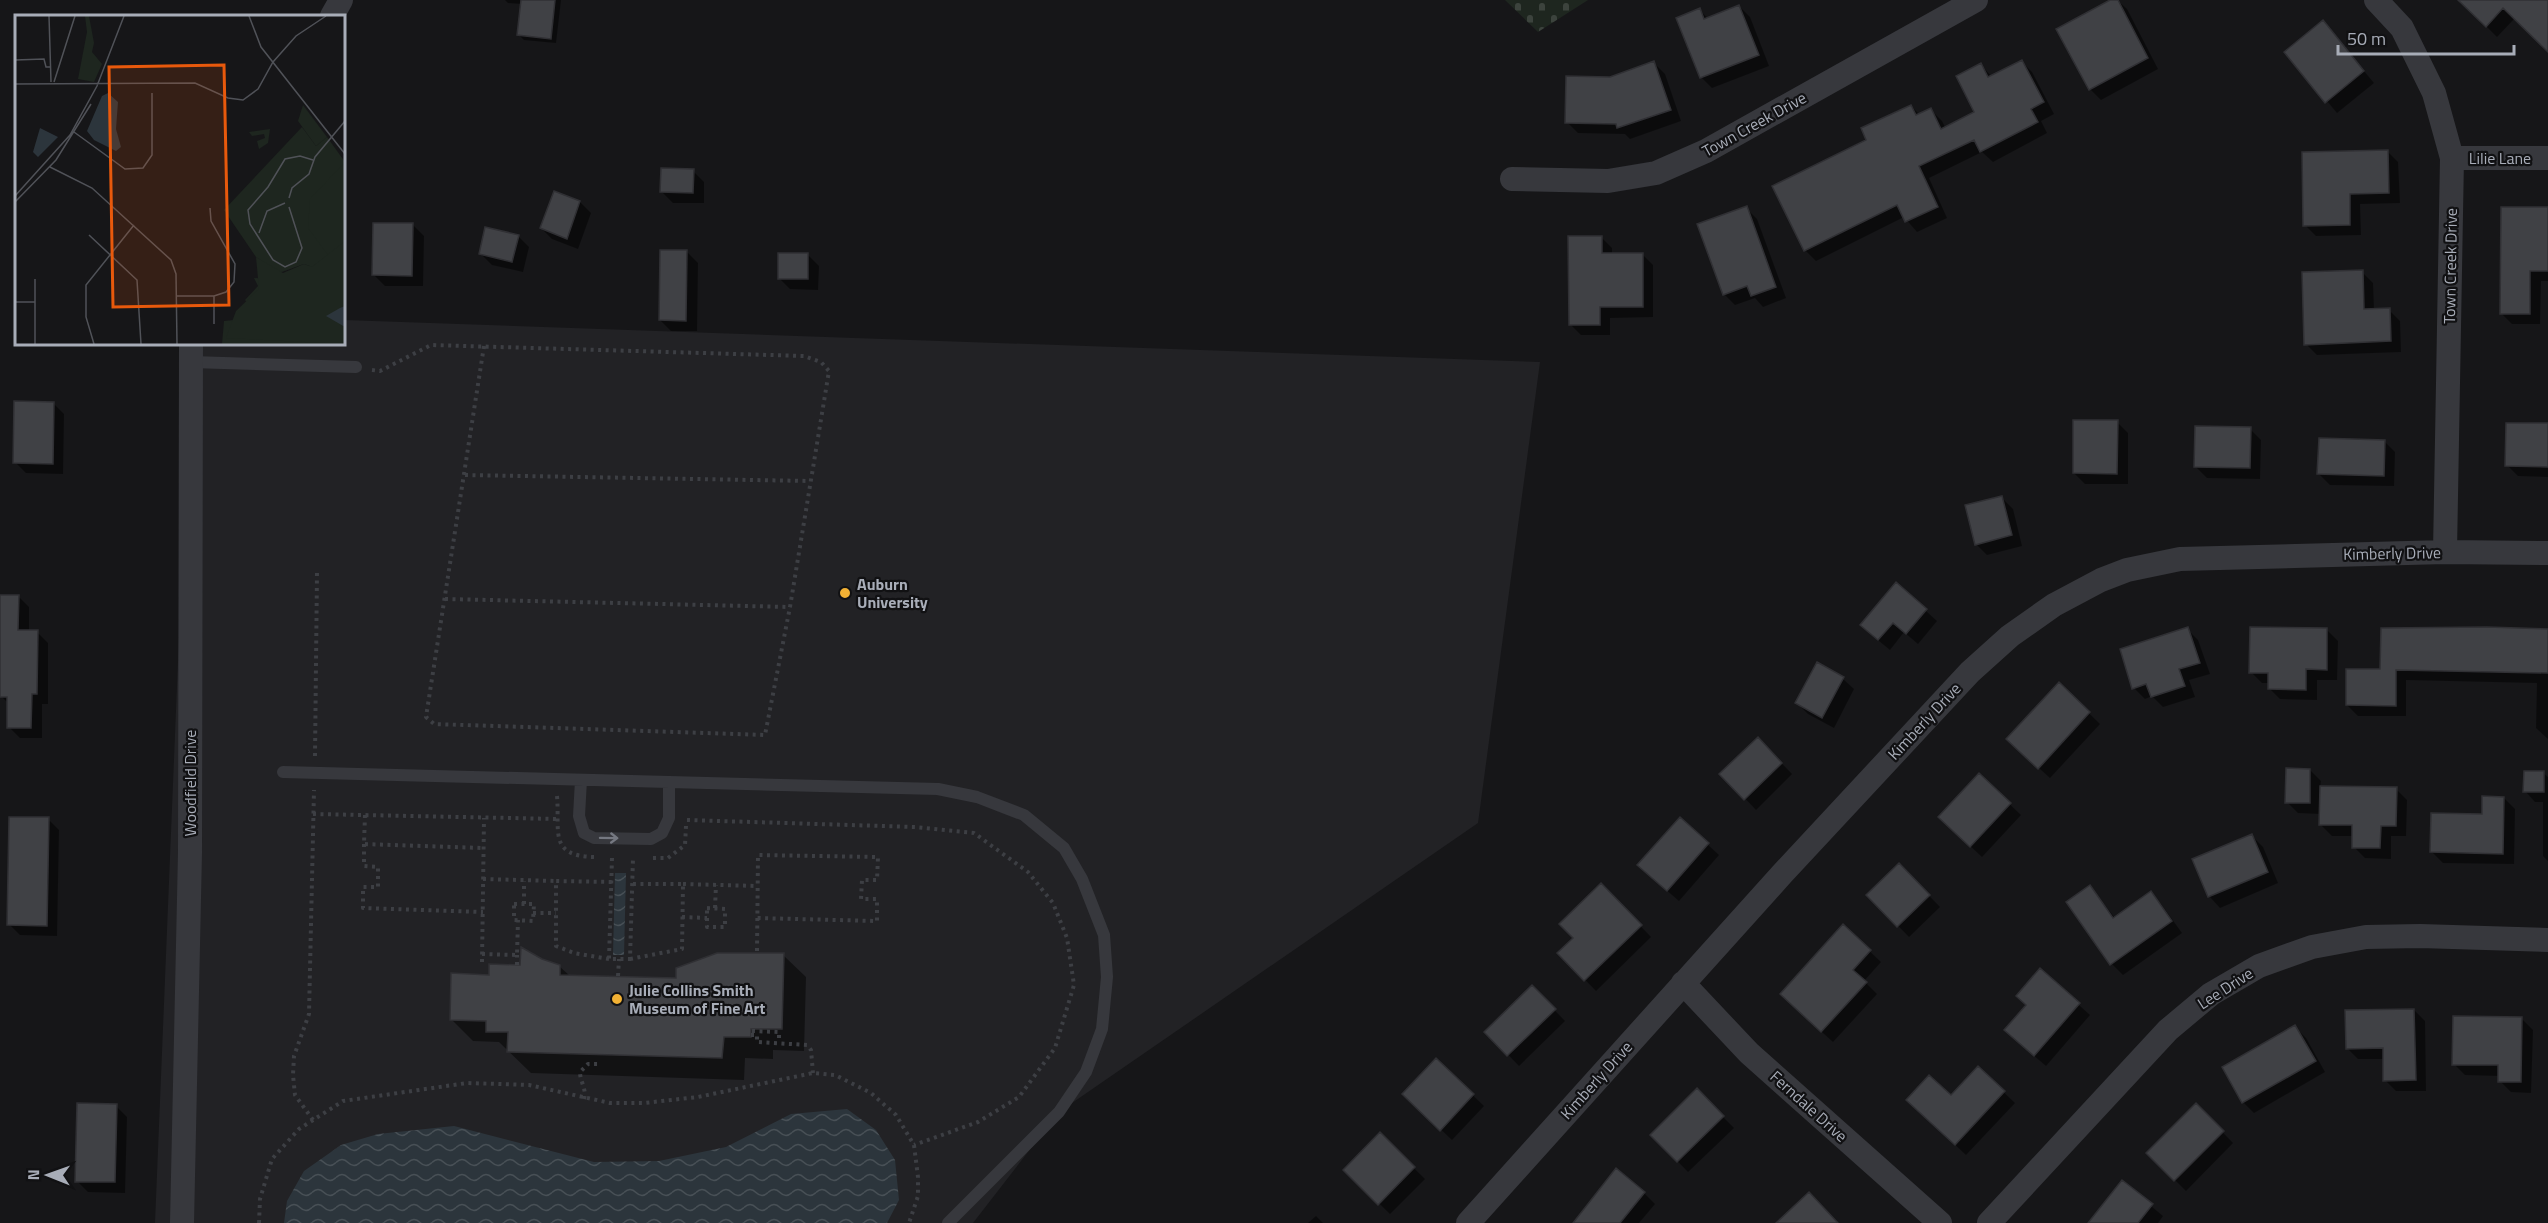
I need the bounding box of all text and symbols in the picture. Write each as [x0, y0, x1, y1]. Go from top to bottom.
inset map [15, 15, 345, 345]
scale bar [2338, 18, 2514, 56]
text: 50 m [2347, 25, 2386, 52]
street label: Town Creek Drive [1697, 85, 1811, 163]
street label: Lilie Lane [2469, 146, 2531, 170]
street label: Town Creek Drive [2437, 208, 2463, 324]
street label: Kimberly Drive [2343, 540, 2441, 566]
place label: Auburn University [857, 572, 928, 614]
marker: Auburn University [838, 586, 852, 600]
street label: Kimberly Drive [1882, 677, 1966, 765]
street label: Woodfield Drive [178, 730, 202, 836]
one-way arrow [598, 832, 618, 844]
street label: Lee Drive [2192, 961, 2258, 1015]
place label: Julie Collins Smith Museum of Fine Art [629, 978, 766, 1020]
marker: Julie Collins Smith Museum of Fine Art [610, 992, 624, 1006]
street label: Kimberly Drive [1554, 1036, 1638, 1124]
street label: Ferndale Drive [1765, 1065, 1853, 1147]
north arrow [18, 1145, 78, 1205]
text: N [21, 1169, 45, 1180]

